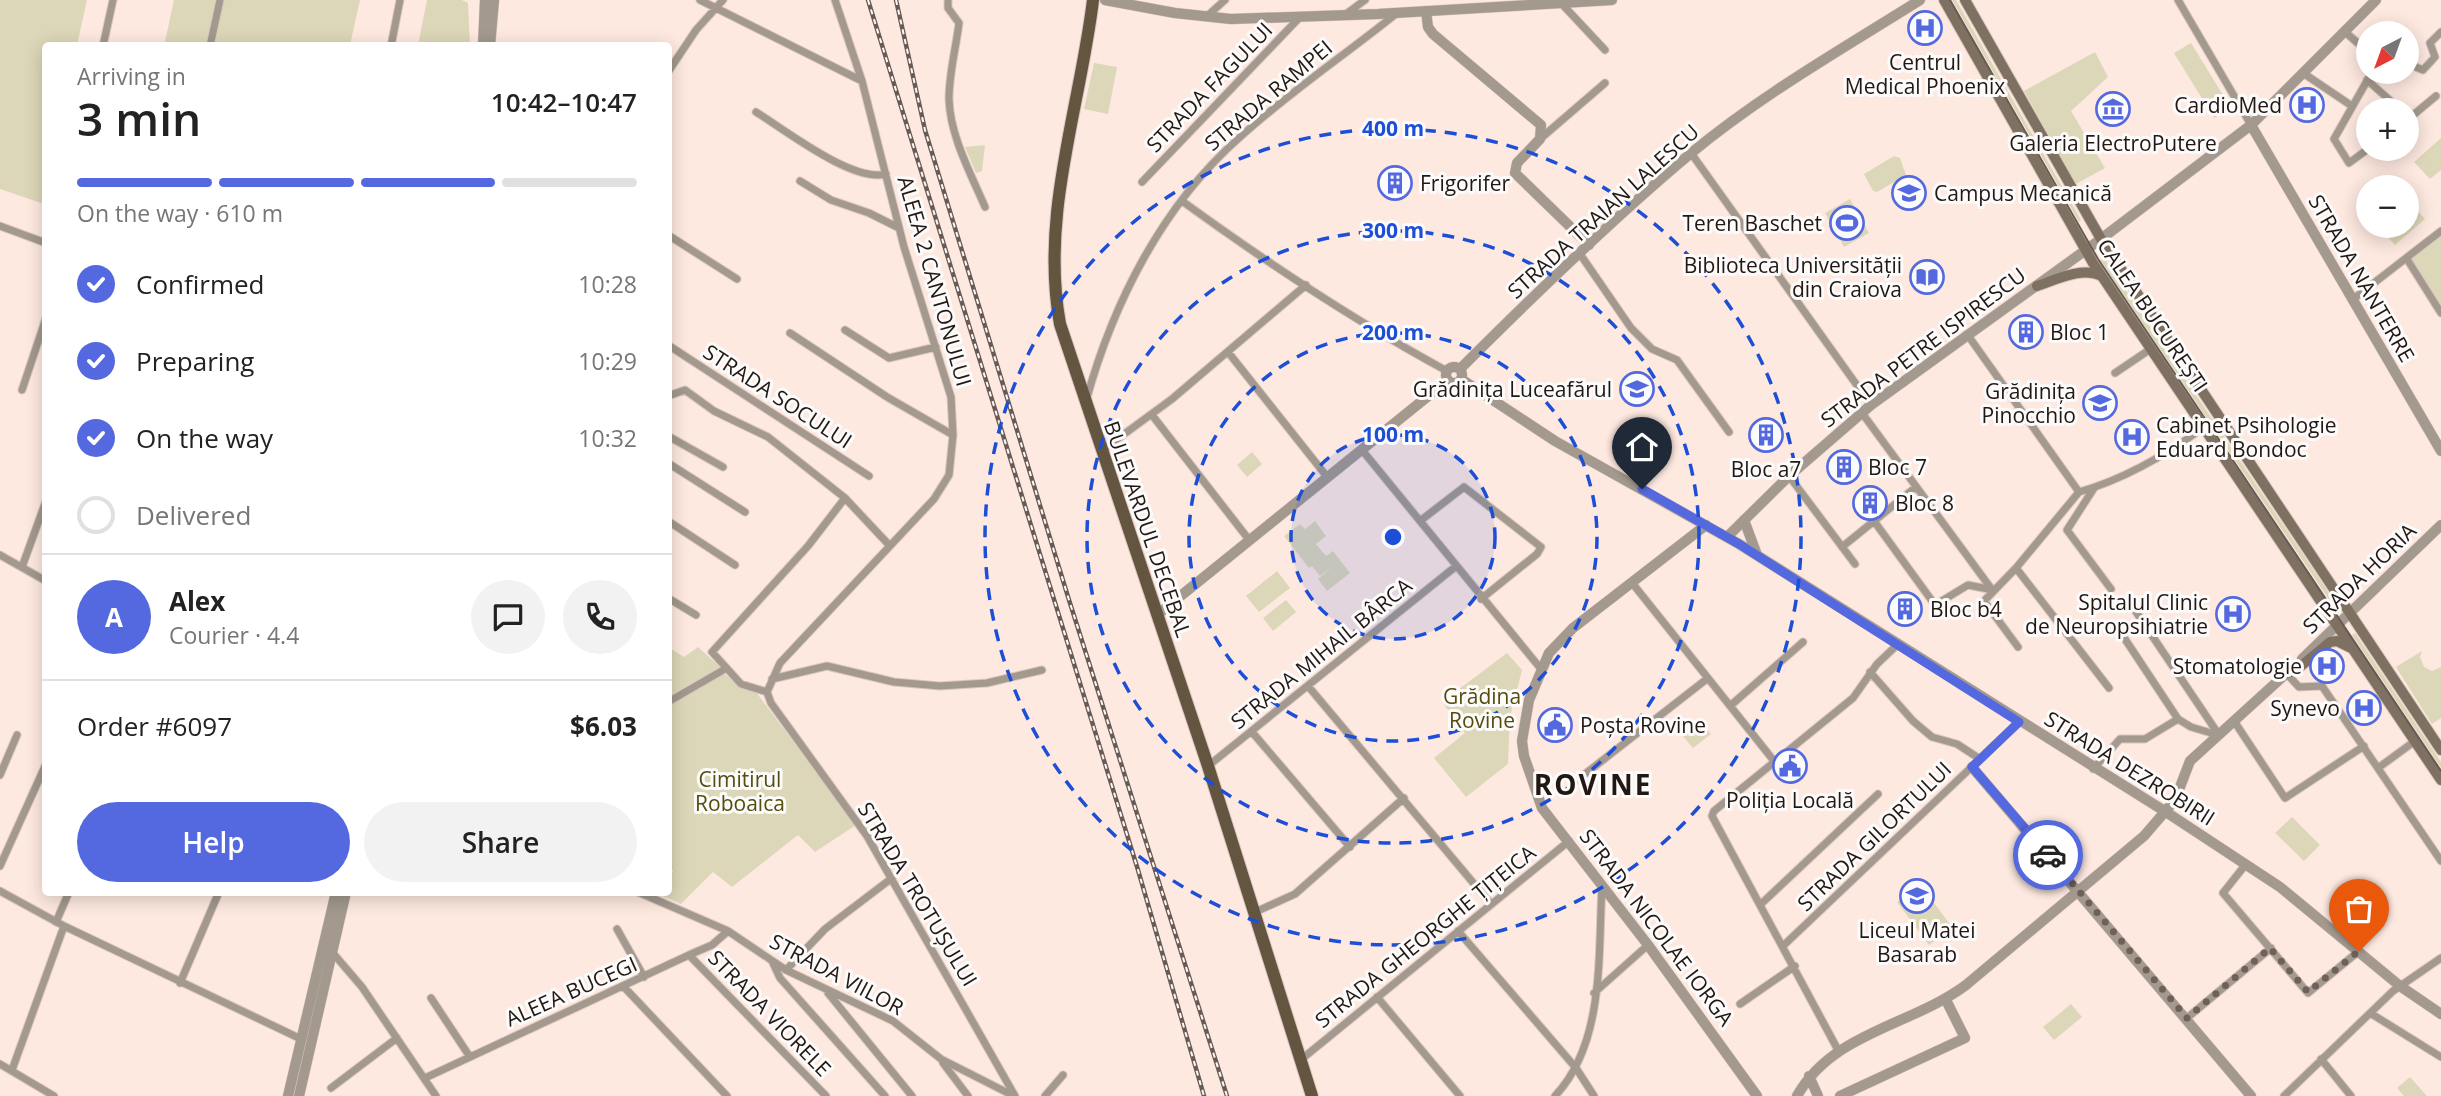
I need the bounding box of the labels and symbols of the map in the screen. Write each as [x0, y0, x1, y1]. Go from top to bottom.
hospital icon: Centrul Medical Phoenix [1906, 9, 1944, 47]
street label: STRADA FAGULUI [1140, 16, 1278, 158]
north arrow [2356, 21, 2418, 84]
street label: STRADA RAMPEI [1198, 33, 1338, 157]
place label: Centrul Medical Phoenix [1845, 48, 2005, 100]
hospital icon: CardioMed [2288, 86, 2326, 124]
museum icon: Galeria ElectroPutere [2094, 90, 2132, 128]
place label: CardioMed [2174, 91, 2282, 119]
text: 400 m [1362, 114, 1424, 142]
street label: STRADA TRAIAN LALESCU [1501, 117, 1705, 305]
place label: Galeria ElectroPutere [2009, 129, 2217, 157]
building icon: Frigorifer [1376, 164, 1414, 202]
place label: Frigorifer [1420, 169, 1510, 197]
street label: ALEEA 2 CANTONULUI [892, 173, 978, 389]
school or university icon: Campus Mecanică [1890, 174, 1928, 212]
place label: Campus Mecanică [1934, 179, 2112, 207]
street label: STRADA NANTERRE [2303, 189, 2421, 367]
sports icon: Teren Baschet [1828, 204, 1866, 242]
place label: Teren Baschet [1682, 209, 1822, 237]
text: 300 m [1362, 216, 1424, 244]
street label: CALEA BUCUREȘTI [2091, 233, 2215, 397]
place label: Biblioteca Universității din Craiova [1684, 251, 1902, 303]
library icon: Biblioteca Universității din Craiova [1908, 258, 1946, 296]
street label: STRADA PETRE ISPIRESCU [1815, 261, 2031, 433]
building icon: Bloc 1 [2007, 313, 2045, 351]
text: 200 m [1362, 318, 1424, 346]
place label: Bloc 1 [2050, 318, 2109, 346]
street label: STRADA SOCULUI [698, 337, 858, 455]
school or university icon: Grădinița Luceafărul [1618, 370, 1656, 408]
place label: Grădinița Luceafărul [1413, 375, 1612, 403]
place label: Grădinița Pinocchio [1982, 377, 2076, 429]
school or university icon: Grădinița Pinocchio [2081, 384, 2119, 422]
place label: Cabinet Psihologie Eduard Bondoc [2156, 411, 2337, 463]
building icon: Bloc a7 [1747, 416, 1785, 454]
street label: BULEVARDUL DECEBAL [1098, 417, 1198, 641]
pin [1612, 417, 1672, 489]
hospital icon: Cabinet Psihologie Eduard Bondoc [2113, 418, 2151, 456]
text: 100 m [1362, 420, 1424, 448]
building icon: Bloc 7 [1825, 448, 1863, 486]
place label: Bloc 7 [1868, 453, 1927, 481]
place label: Bloc a7 [1731, 455, 1801, 483]
building icon: Bloc 8 [1851, 484, 1889, 522]
place label: Bloc 8 [1895, 489, 1954, 517]
street label: STRADA HORIA [2296, 516, 2422, 639]
centre of rings [1381, 525, 1405, 549]
street label: STRADA MIHAIL BÂRCA [1225, 571, 1418, 735]
place label: Spitalul Clinic de Neuropsihiatrie [2025, 588, 2208, 640]
building icon: Bloc b4 [1886, 590, 1924, 628]
place label: Bloc b4 [1930, 595, 2002, 623]
hospital icon: Spitalul Clinic de Neuropsihiatrie [2214, 595, 2252, 633]
hospital icon: Stomatologie [2308, 647, 2346, 685]
place label: Stomatologie [2173, 652, 2302, 680]
park label: Grădina Rovine [1443, 682, 1521, 734]
hospital icon: Synevo [2345, 689, 2383, 727]
place label: Synevo [2270, 694, 2340, 722]
street label: STRADA DEZROBIRII [2040, 704, 2220, 832]
public building icon: Poșta Rovine [1536, 706, 1574, 744]
place label: Poșta Rovine [1580, 711, 1706, 739]
public building icon: Poliția Locală [1771, 747, 1809, 785]
street label: STRADA GILORTULUI [1791, 755, 1957, 917]
park label: Cimitirul Roboaica [695, 765, 785, 817]
district label: ROVINE [1534, 765, 1652, 803]
place label: Poliția Locală [1726, 786, 1854, 814]
street label: STRADA TROTUȘULUI [852, 797, 984, 991]
courier [2013, 820, 2083, 890]
street label: STRADA NICOLAE IORGA [1574, 823, 1741, 1032]
street label: STRADA GHEORGHE ȚIȚEICA [1309, 838, 1542, 1034]
school or university icon: Liceul Matei Basarab [1898, 877, 1936, 915]
pin [2329, 879, 2389, 951]
place label: Liceul Matei Basarab [1859, 916, 1975, 968]
street label: STRADA VIILOR [765, 927, 909, 1021]
street label: STRADA VIORELE [703, 944, 837, 1082]
street label: ALEEA BUCEGI [501, 949, 641, 1033]

